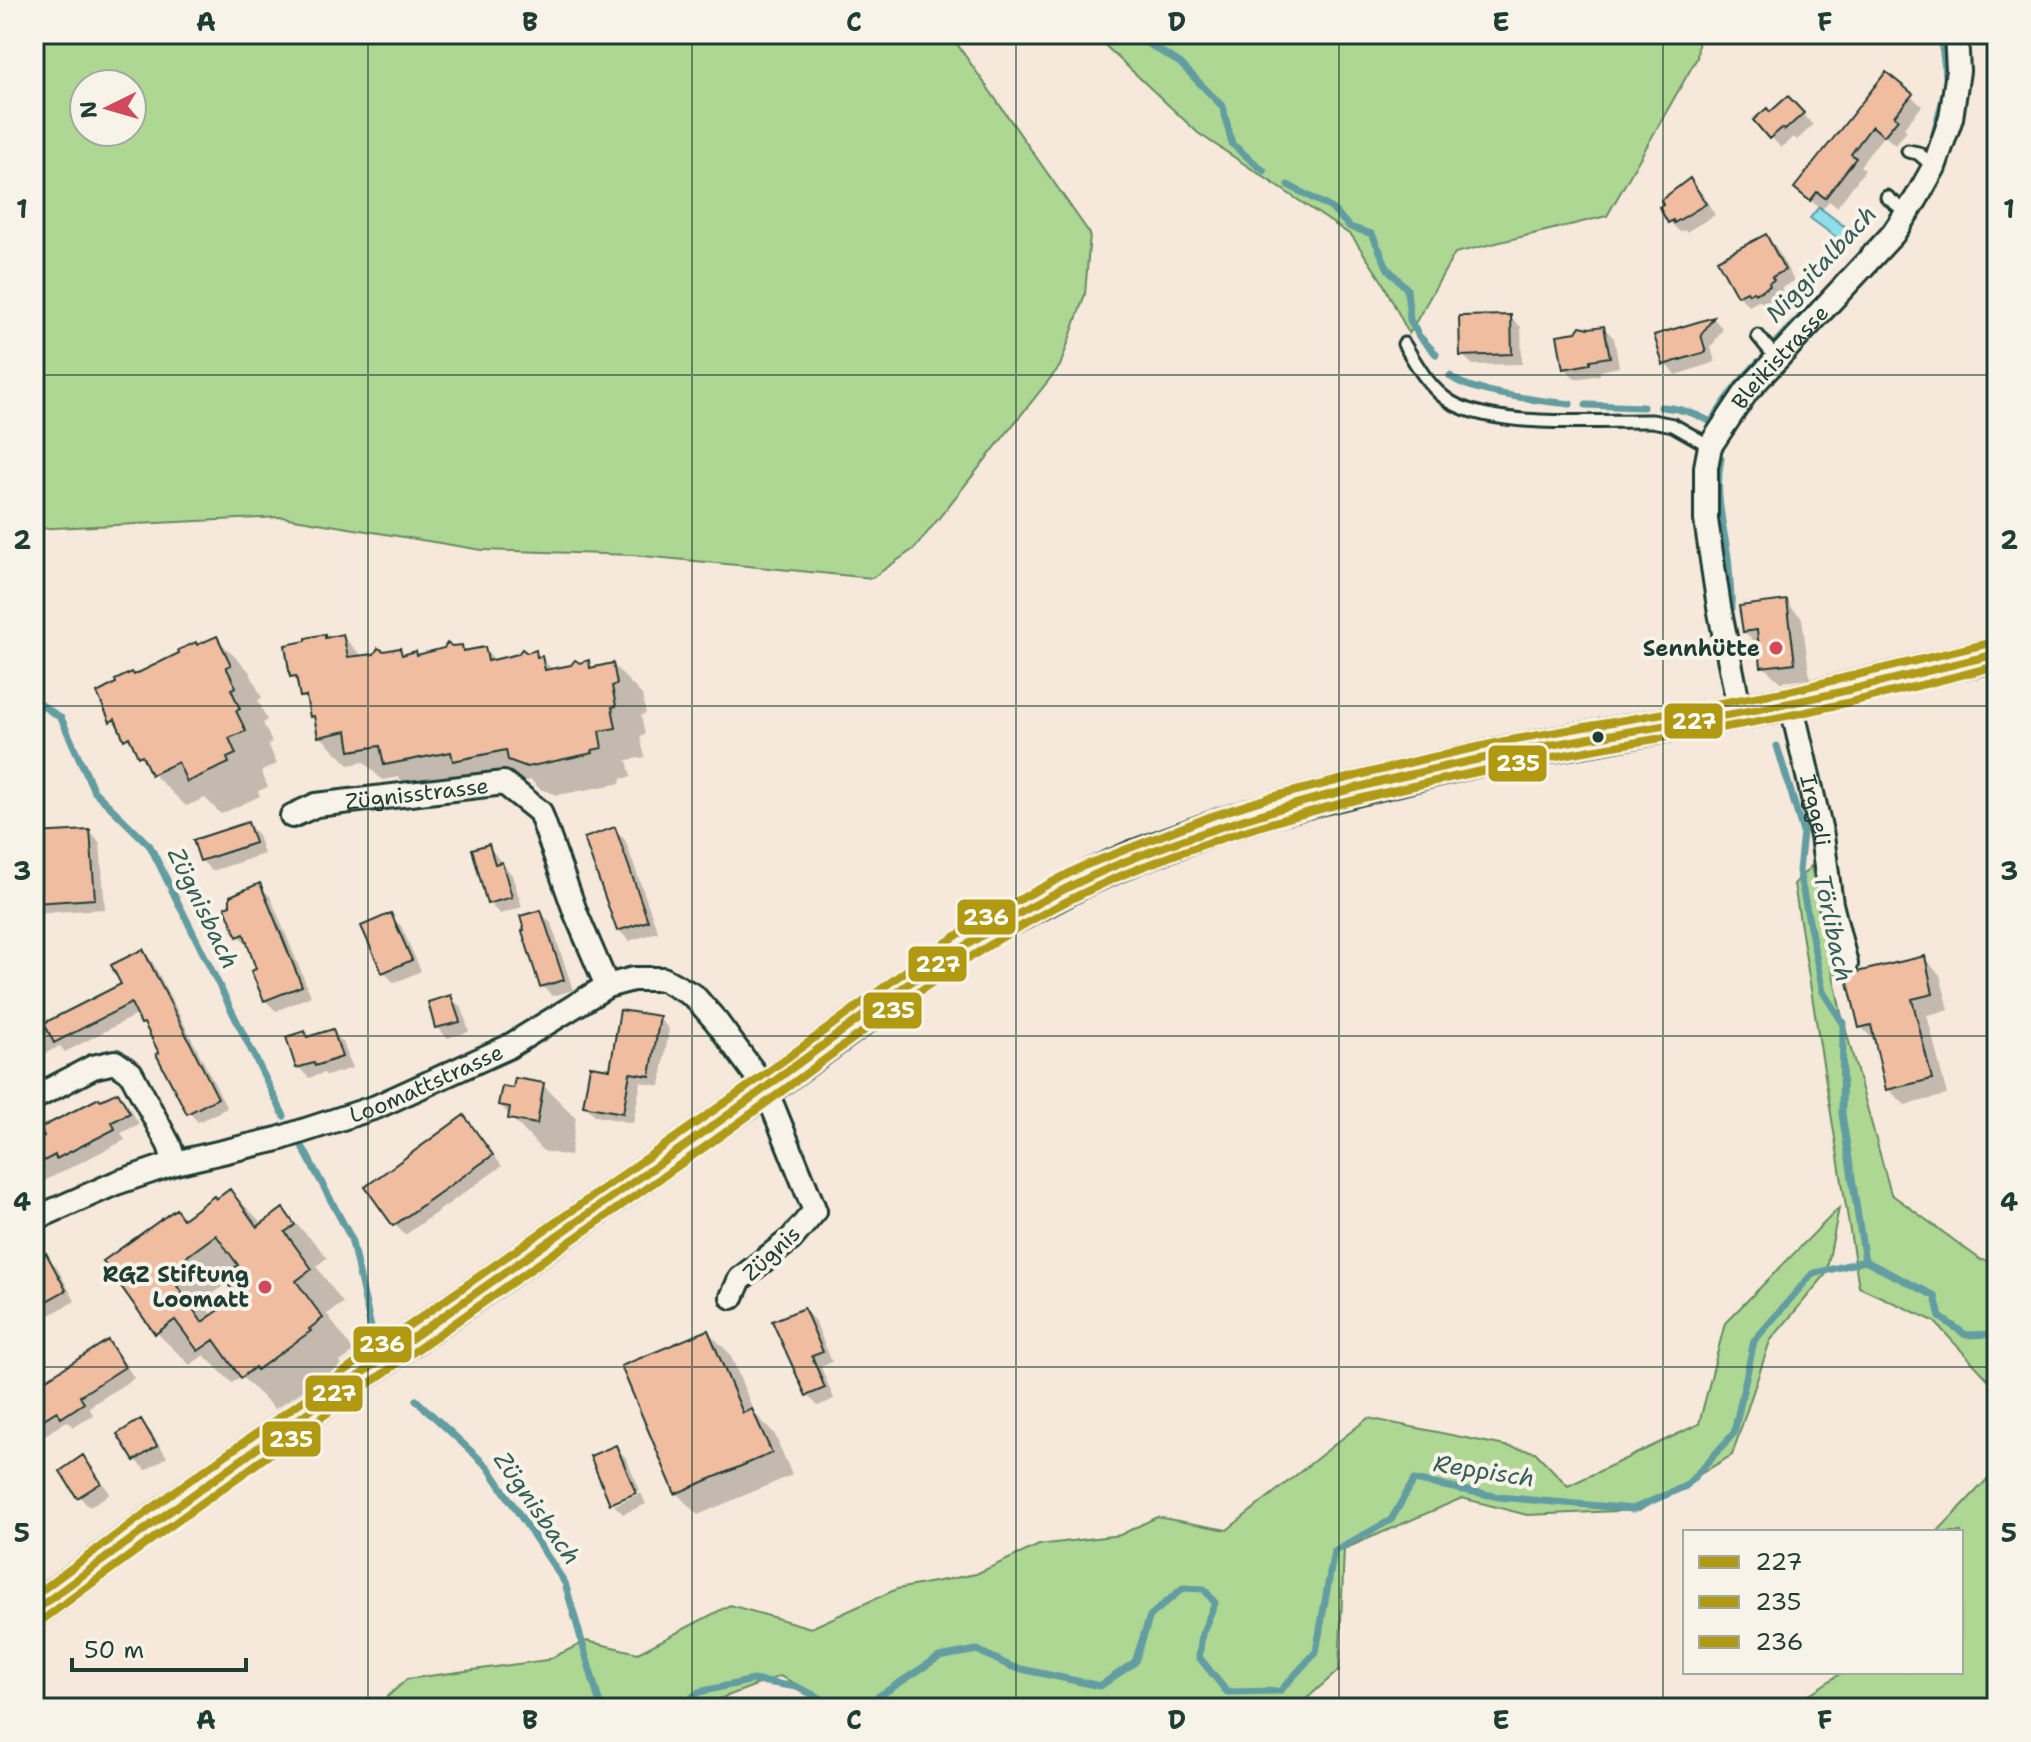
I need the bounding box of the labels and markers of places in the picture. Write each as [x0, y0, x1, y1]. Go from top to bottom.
place label: Sennhütte [1643, 634, 1760, 663]
marker: Sennhütte [1767, 639, 1785, 657]
unlabelled marker [1590, 729, 1606, 745]
place label: RGZ Stiftung Loomatt [102, 1260, 249, 1314]
marker: RGZ Stiftung Loomatt [256, 1278, 274, 1296]

